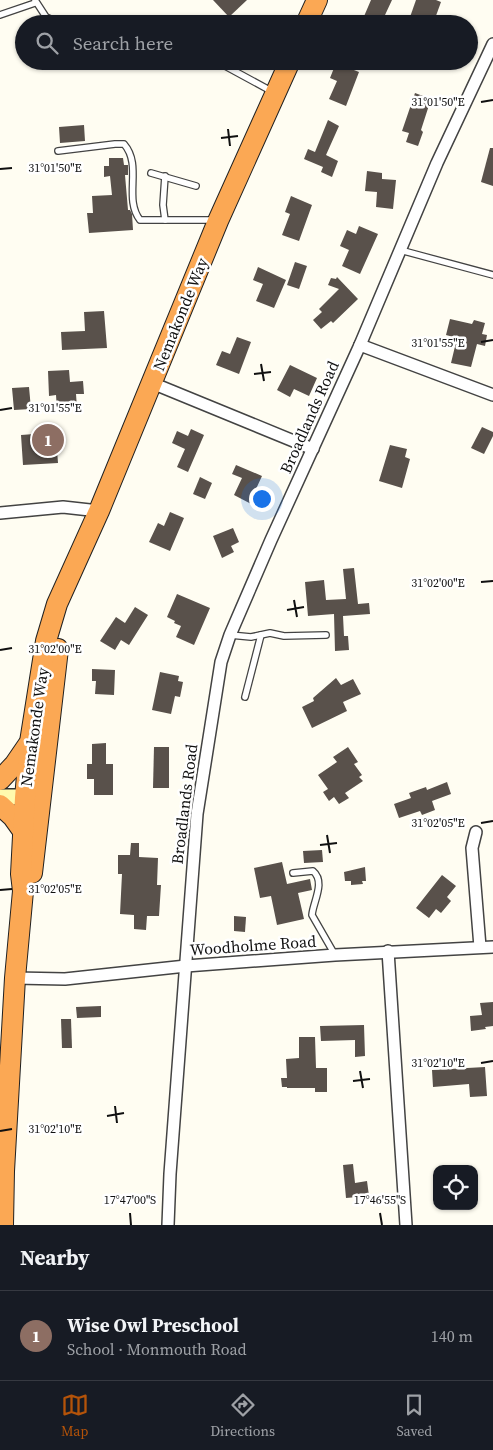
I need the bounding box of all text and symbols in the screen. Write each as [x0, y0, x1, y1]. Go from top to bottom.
search box [15, 15, 478, 70]
icon: search [33, 29, 61, 57]
text: Search here [73, 30, 173, 56]
text: 31°01'50"E [411, 94, 465, 110]
text: 31°01'50"E [28, 160, 82, 176]
street label: Nemakonde Way [147, 253, 213, 374]
text: 31°01'55"E [411, 335, 465, 351]
street label: Broadlands Road [274, 357, 344, 477]
text: 31°01'55"E [28, 400, 82, 416]
pin: 1 [32, 421, 64, 459]
your location [249, 486, 275, 512]
text: 31°02'00"E [411, 575, 465, 591]
text: 31°02'00"E [28, 641, 82, 657]
street label: Nemakonde Way [15, 665, 53, 788]
street label: Broadlands Road [166, 743, 202, 865]
text: 31°02'05"E [411, 815, 465, 831]
text: 31°02'05"E [28, 881, 82, 897]
street label: Woodholme Road [189, 930, 317, 960]
text: 31°02'10"E [411, 1055, 465, 1071]
text: 31°02'10"E [28, 1121, 82, 1137]
map controls [433, 1165, 478, 1210]
button: locate [433, 1165, 478, 1210]
text: 17°47'00"S [104, 1192, 156, 1208]
text: 17°46'55"S [354, 1192, 406, 1208]
text: Nearby [20, 1243, 90, 1272]
text: Wise Owl Preschool [67, 1312, 239, 1338]
text: 1 [32, 1325, 40, 1347]
text: 140 m [431, 1325, 473, 1347]
text: School · Monmouth Road [67, 1338, 247, 1360]
tab: Map [61, 1391, 89, 1441]
tab: Directions [210, 1391, 275, 1441]
tab: Saved [396, 1391, 432, 1441]

